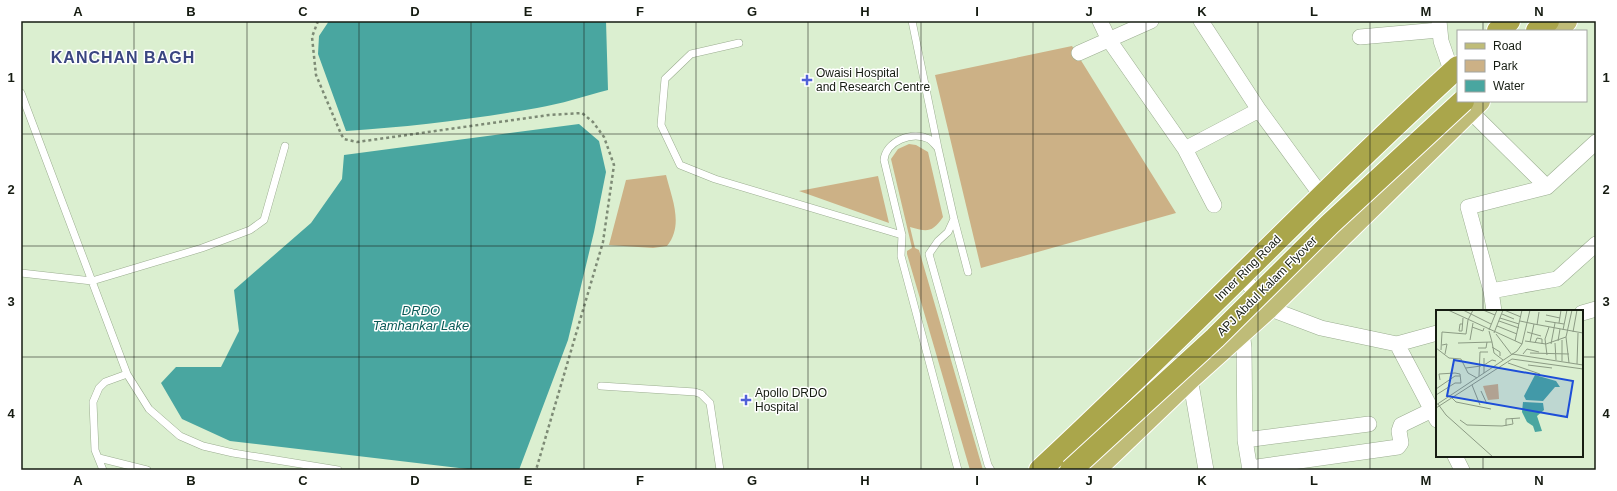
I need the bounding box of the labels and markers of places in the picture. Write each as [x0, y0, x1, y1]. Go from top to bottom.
place label: Owaisi Hospital and Research Centre [816, 66, 930, 94]
marker: Owaisi Hospital and Research Centre [801, 74, 813, 86]
place label: Apollo DRDO Hospital [755, 386, 827, 414]
marker: Apollo DRDO Hospital [740, 394, 752, 406]

